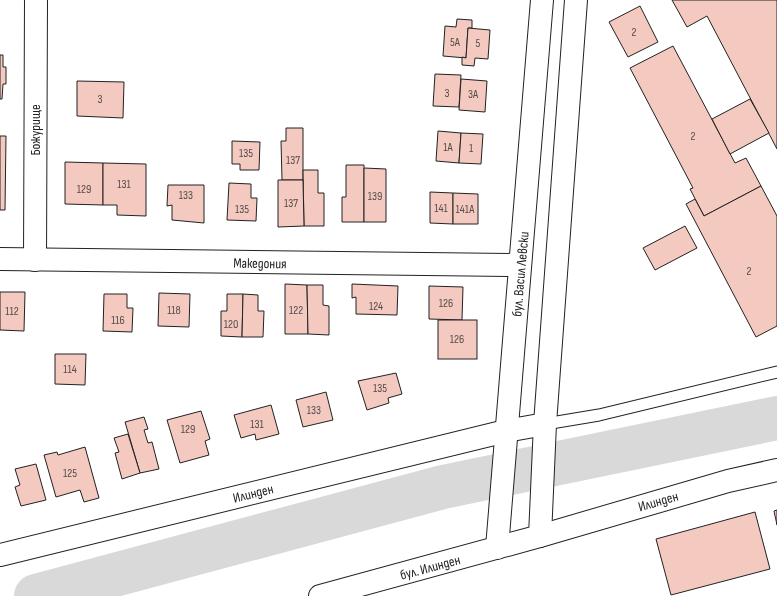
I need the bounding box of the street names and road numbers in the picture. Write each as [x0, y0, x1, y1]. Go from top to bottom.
street label: Божурище [27, 104, 44, 156]
street label: бул. Васил Левски [508, 231, 533, 317]
street label: Македония [233, 255, 287, 272]
street label: Илинден [231, 480, 275, 507]
street label: Илинден [636, 488, 680, 515]
street label: бул. Илинден [398, 551, 462, 584]

